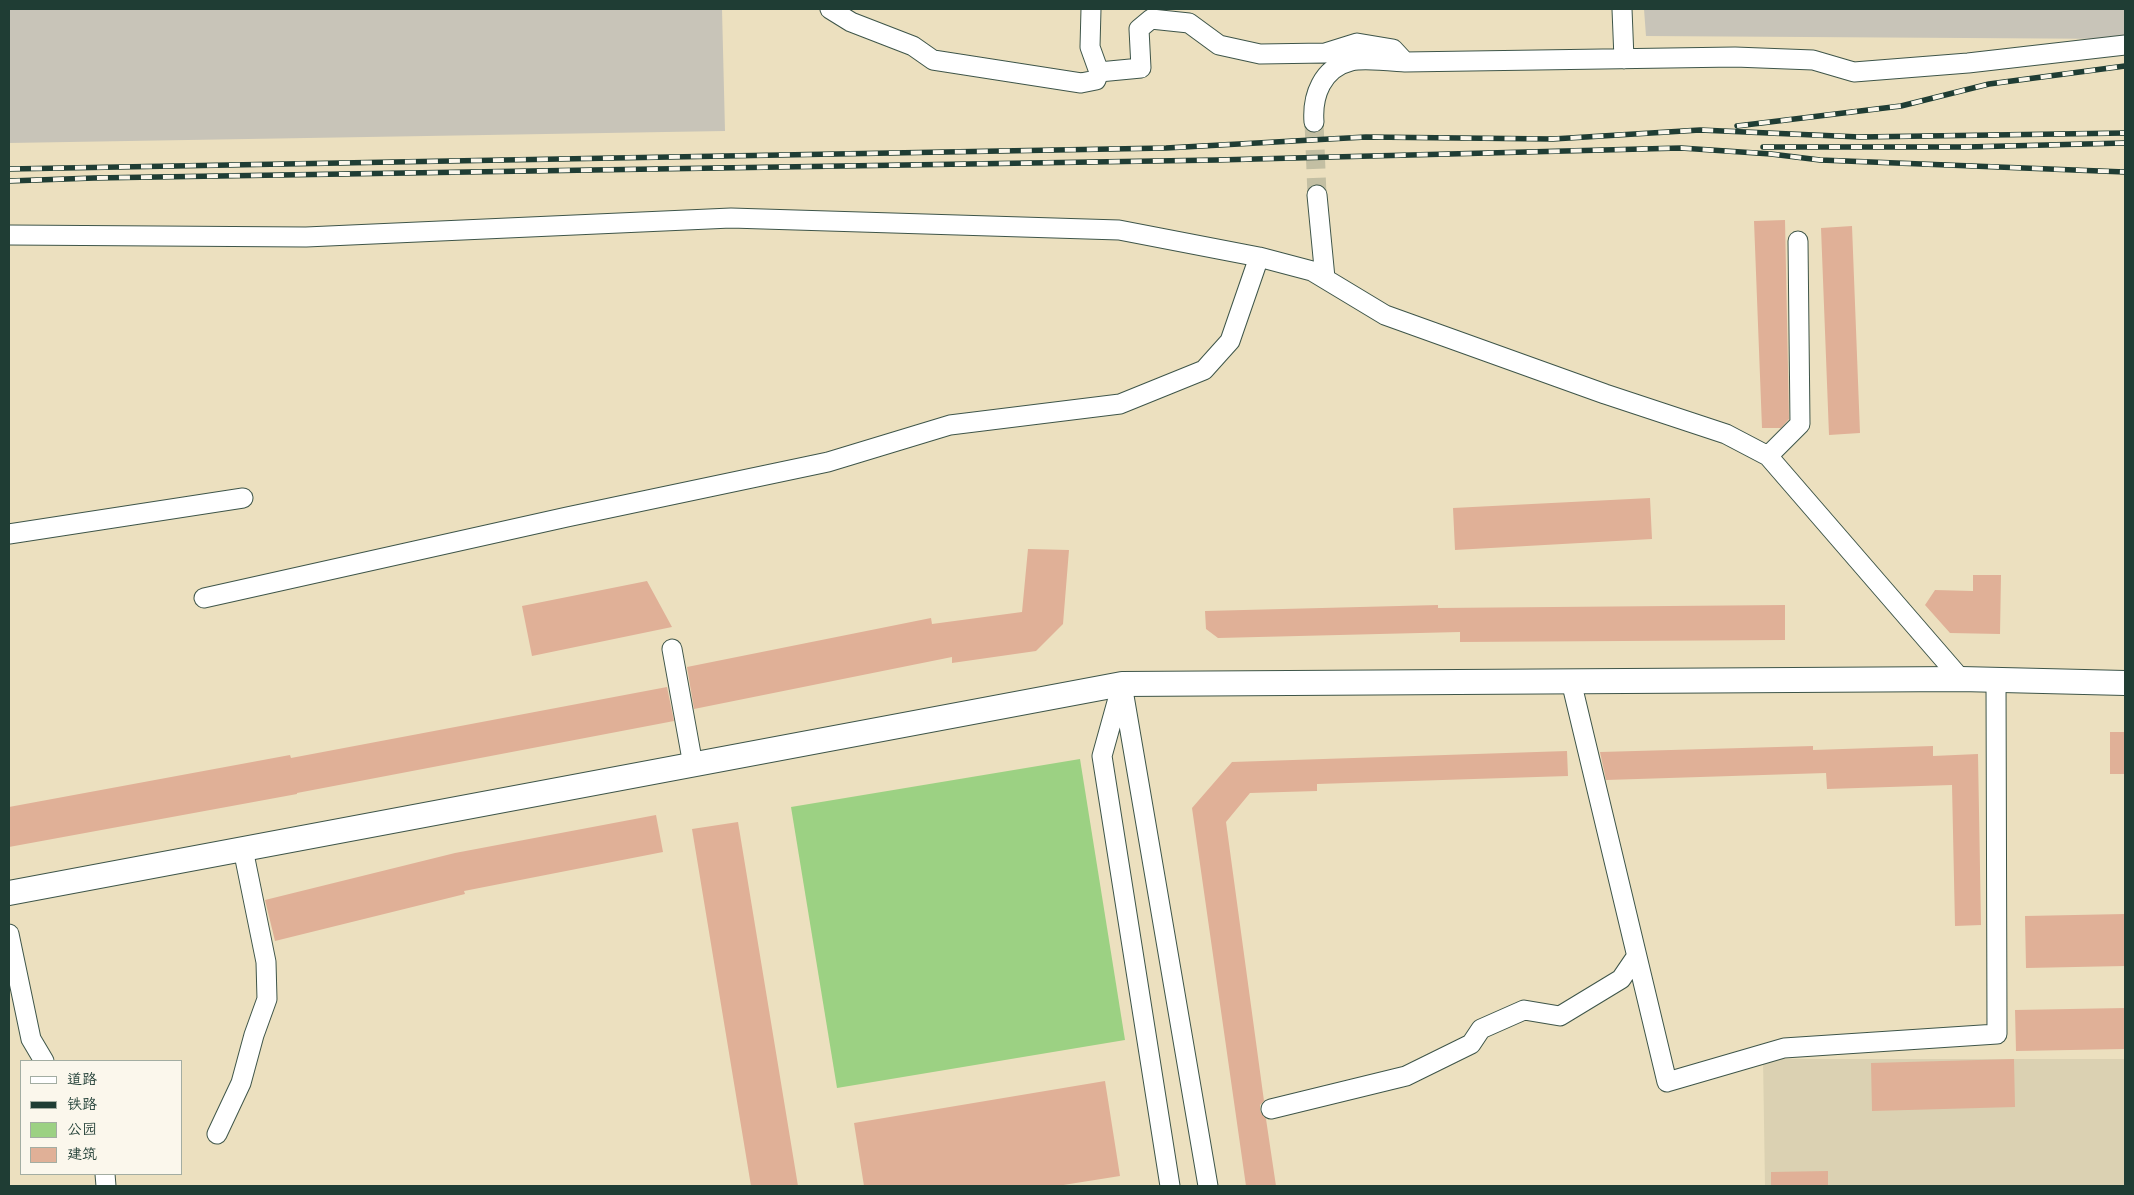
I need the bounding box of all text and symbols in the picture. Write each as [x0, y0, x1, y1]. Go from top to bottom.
legend [20, 1060, 182, 1175]
text: 道路 [67, 1070, 97, 1090]
text: 铁路 [67, 1095, 97, 1115]
text: 公园 [67, 1120, 97, 1140]
text: 建筑 [67, 1145, 97, 1165]

